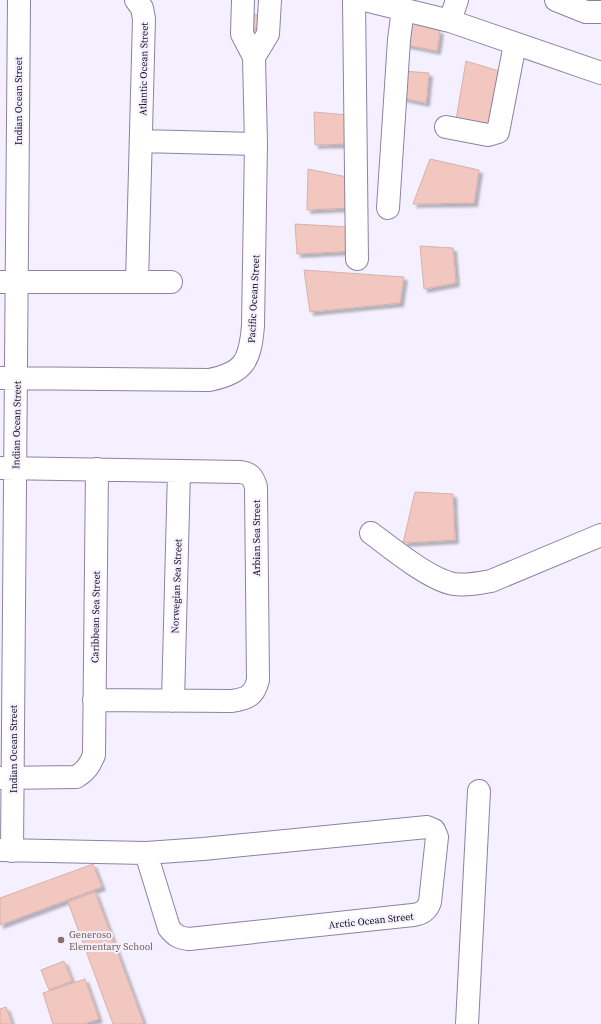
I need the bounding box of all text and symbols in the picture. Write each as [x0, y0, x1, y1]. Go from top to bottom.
street label: Atlantic Ocean Street [136, 22, 151, 116]
street label: Indian Ocean Street [12, 56, 25, 145]
street label: Pacific Ocean Street [245, 254, 262, 343]
street label: Indian Ocean Street [9, 380, 24, 469]
street label: Arbian Sea Street [250, 499, 263, 576]
street label: Norwegian Sea Street [168, 538, 185, 634]
street label: Caribbean Sea Street [88, 570, 103, 663]
street label: Indian Ocean Street [7, 704, 20, 793]
street label: Arctic Ocean Street [328, 909, 415, 931]
place label: Generoso Elementary School [69, 928, 153, 953]
marker: Generoso Elementary School [56, 935, 66, 945]

